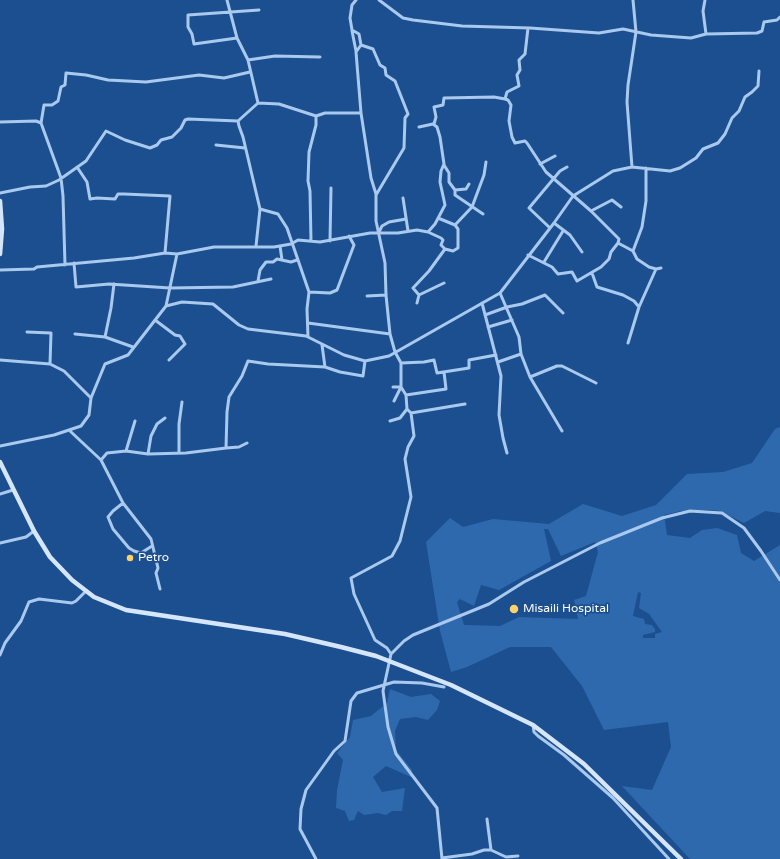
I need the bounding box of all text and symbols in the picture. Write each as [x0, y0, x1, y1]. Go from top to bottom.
place label: Petro [138, 551, 169, 565]
marker: Petro [125, 553, 135, 563]
place label: Misaili Hospital [523, 602, 609, 616]
marker: Misaili Hospital [508, 603, 520, 615]

